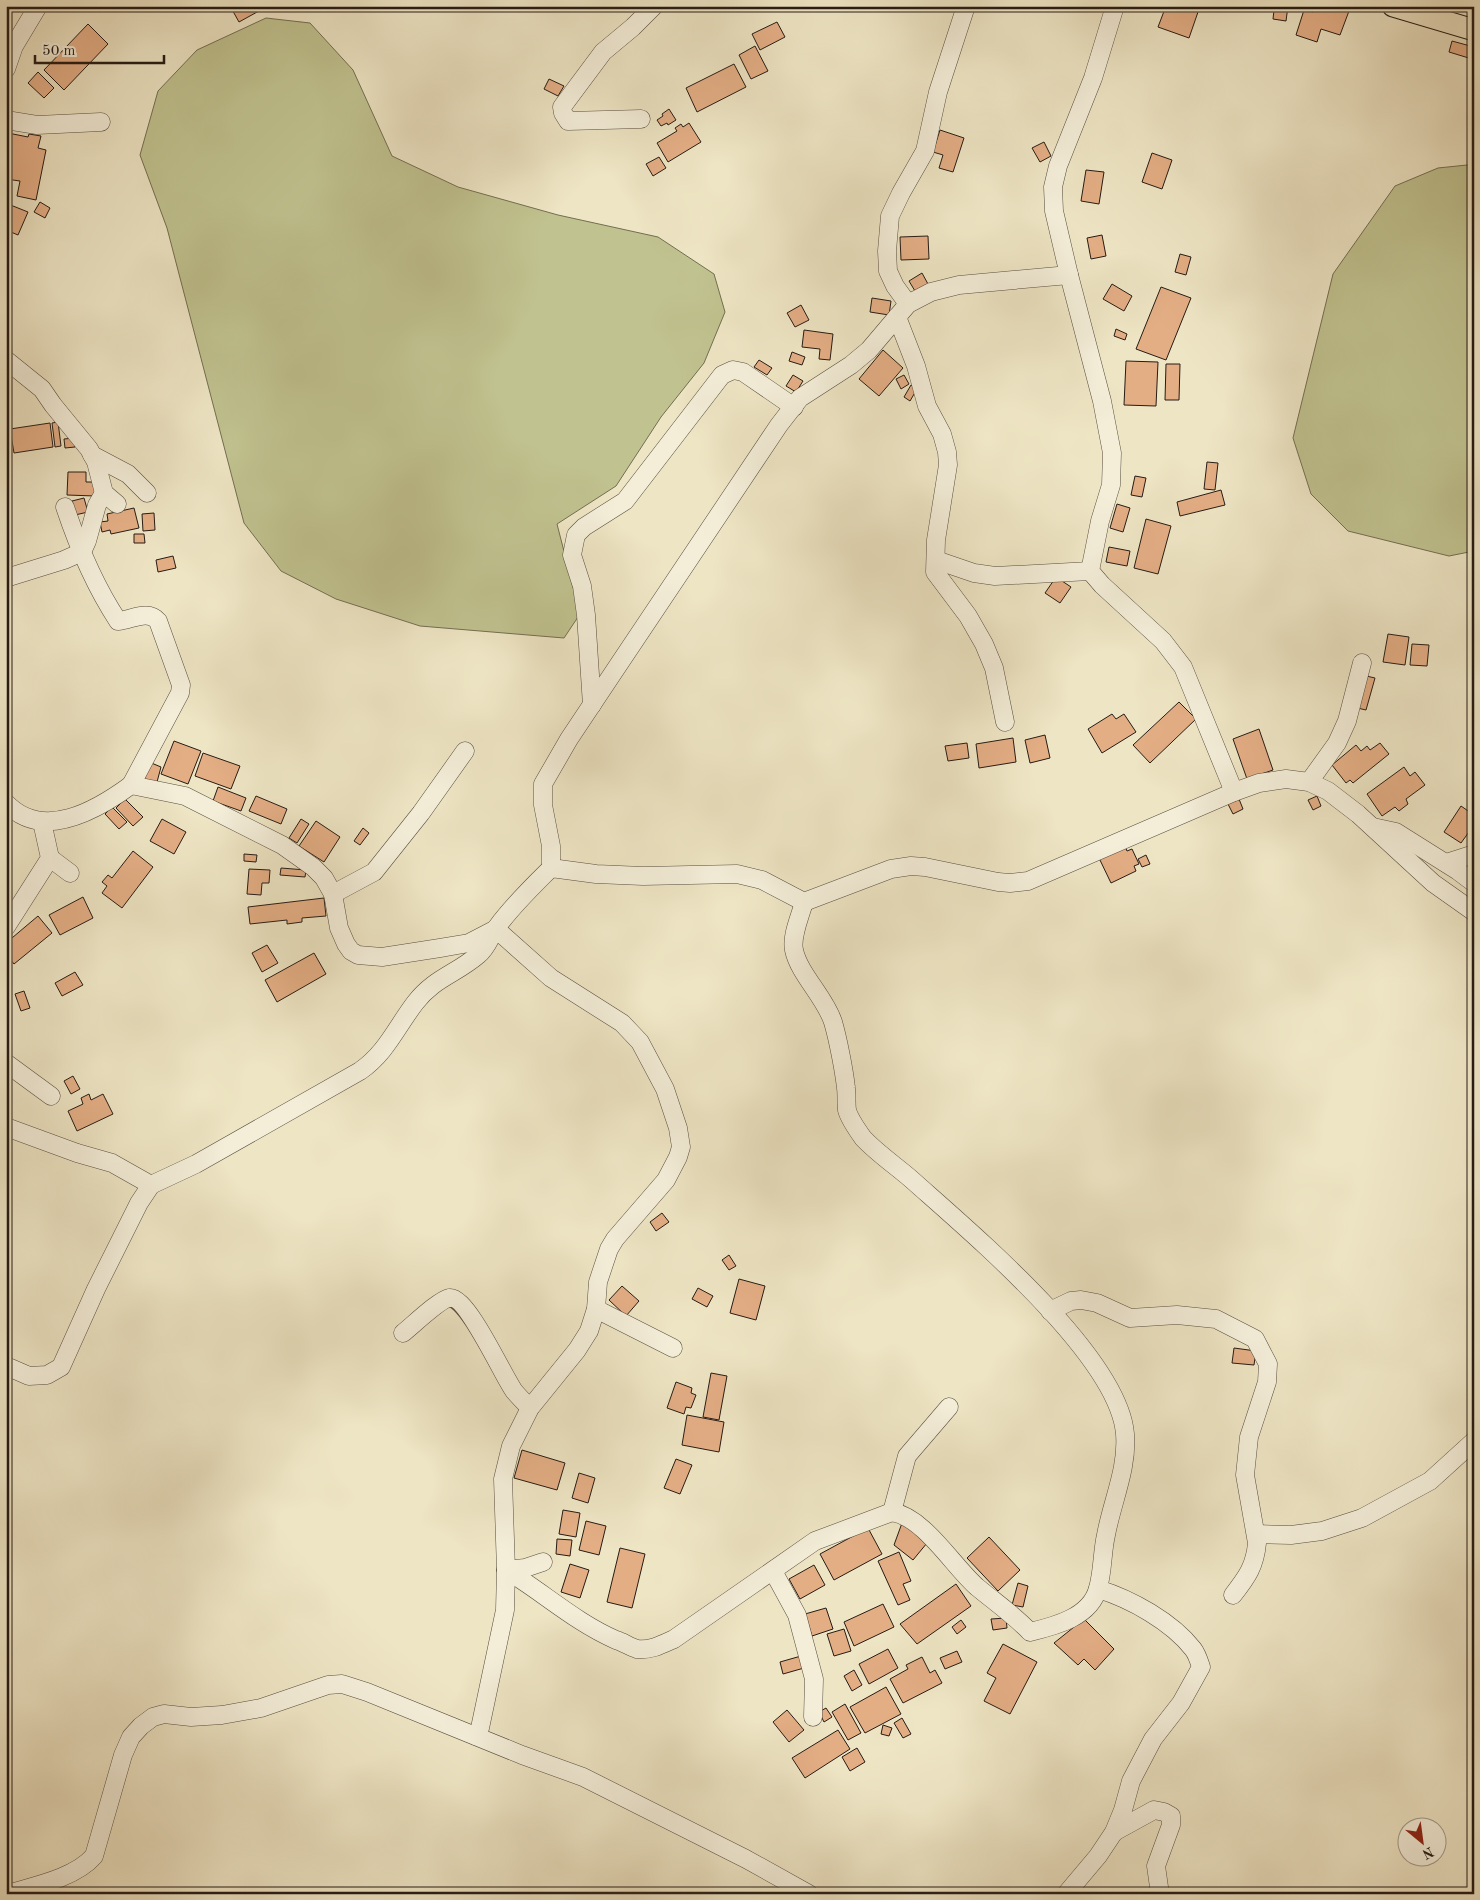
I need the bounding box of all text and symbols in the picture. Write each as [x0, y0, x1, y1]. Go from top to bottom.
scale bar [35, 32, 164, 64]
text: 50 m [42, 44, 76, 59]
north arrow [1398, 1818, 1448, 1868]
text: N [1419, 1844, 1436, 1861]

